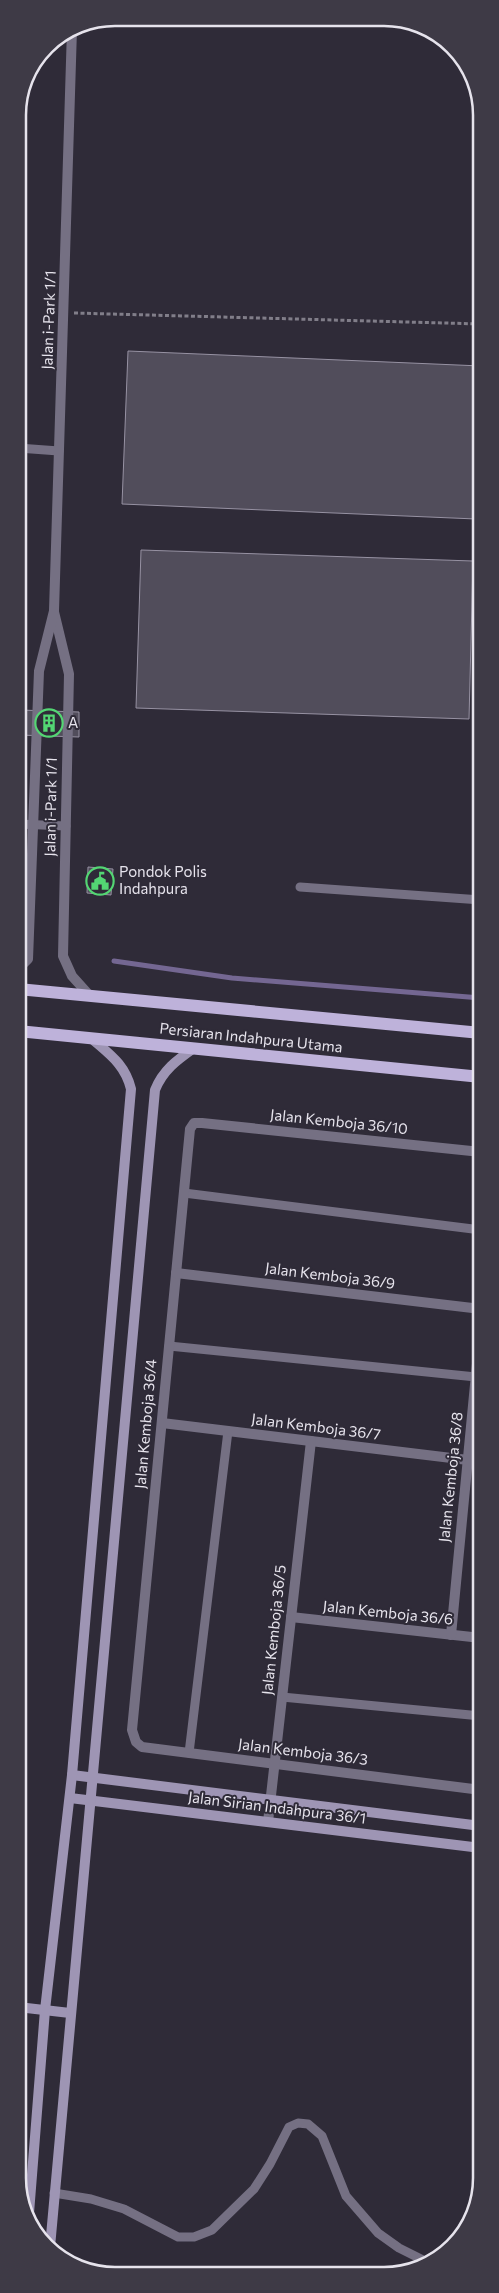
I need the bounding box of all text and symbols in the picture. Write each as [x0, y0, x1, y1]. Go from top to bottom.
street label: Jalan i-Park 1/1 [37, 270, 59, 370]
building icon: A [34, 708, 64, 738]
place label: A [68, 713, 78, 731]
street label: Jalan i-Park 1/1 [40, 757, 60, 857]
place label: Pondok Polis Indahpura [119, 862, 207, 897]
public building icon: Pondok Polis Indahpura [85, 866, 115, 896]
street label: Persiaran Indahpura Utama [159, 1018, 344, 1056]
street label: Jalan Kemboja 36/10 [269, 1105, 409, 1137]
street label: Jalan Kemboja 36/9 [264, 1258, 396, 1292]
street label: Jalan Kemboja 36/4 [130, 1358, 160, 1490]
street label: Jalan Kemboja 36/7 [250, 1409, 382, 1443]
street label: Jalan Kemboja 36/8 [434, 1411, 466, 1543]
street label: Jalan Kemboja 36/5 [257, 1564, 289, 1696]
street label: Jalan Kemboja 36/6 [322, 1596, 454, 1628]
street label: Jalan Kemboja 36/3 [237, 1734, 369, 1768]
street label: Jalan Sirian Indahpura 36/1 [187, 1787, 367, 1827]

